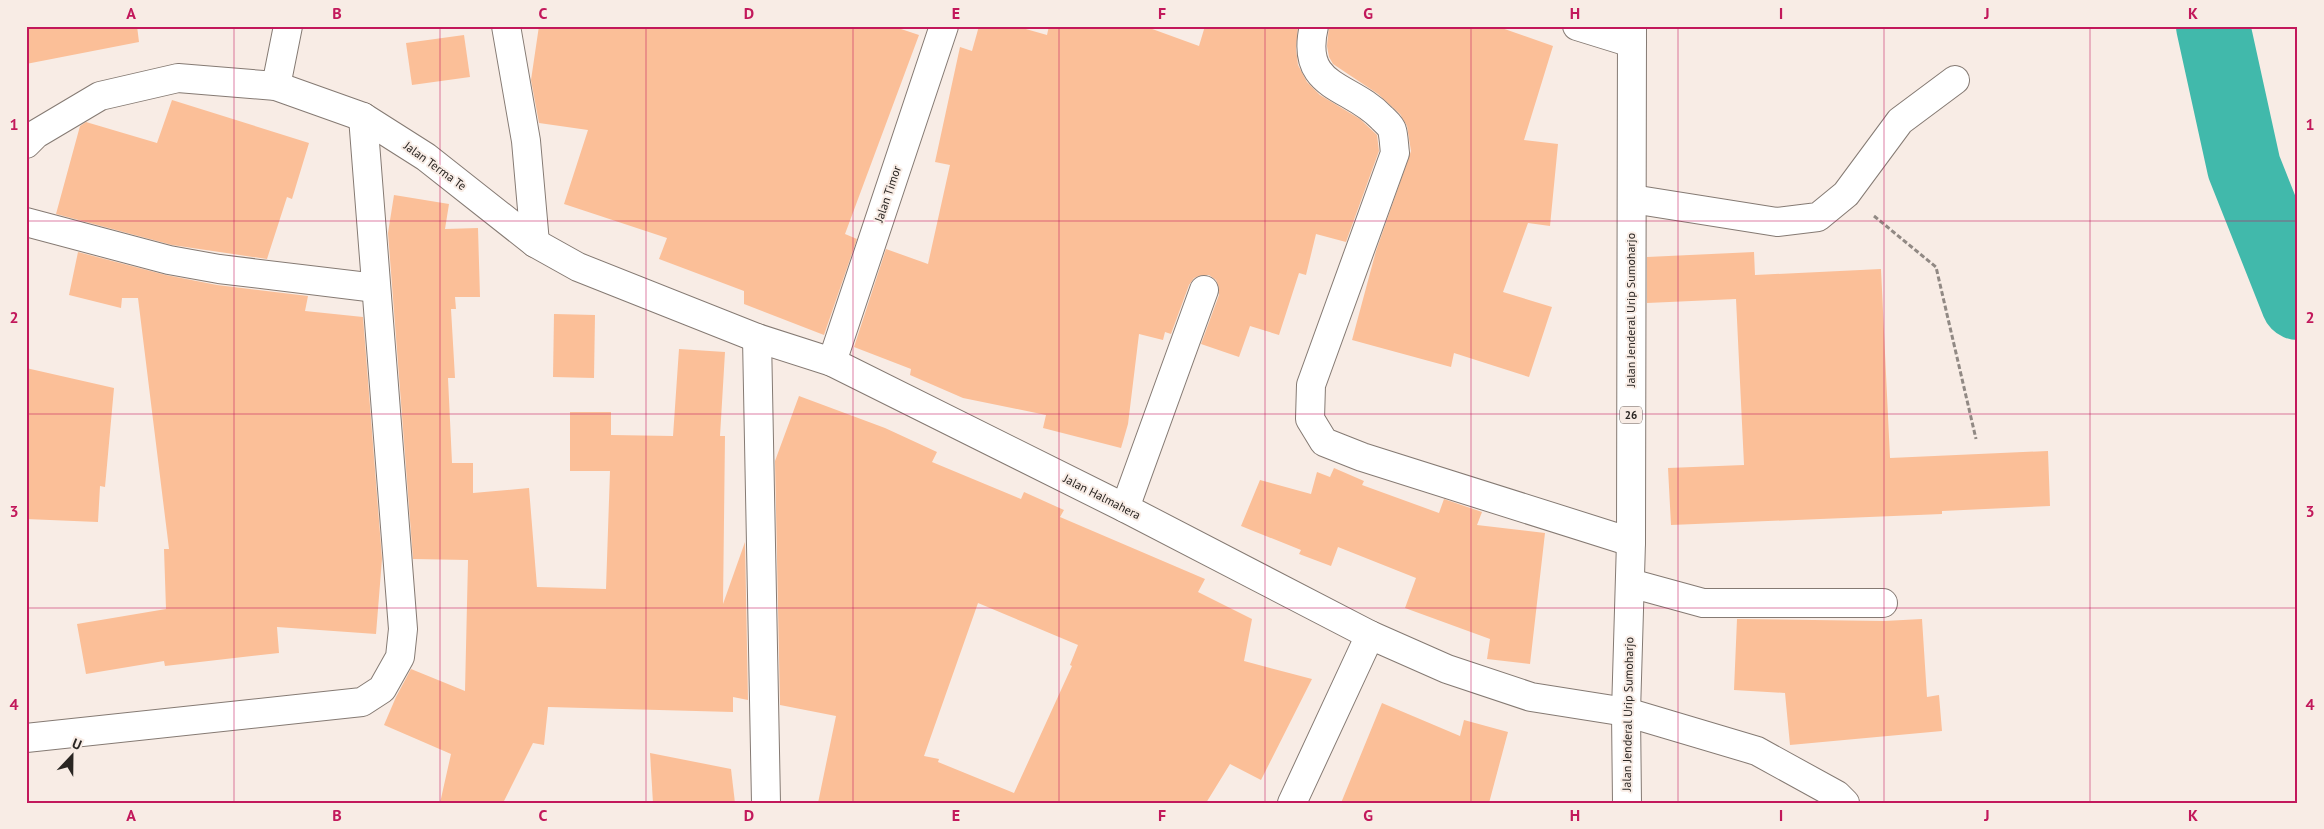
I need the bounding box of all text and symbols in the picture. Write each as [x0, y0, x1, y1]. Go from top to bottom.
text: A [126, 3, 136, 23]
text: B [332, 3, 342, 23]
text: C [539, 3, 548, 23]
text: D [744, 3, 754, 23]
text: E [952, 3, 960, 23]
text: F [1158, 3, 1166, 23]
text: G [1363, 3, 1373, 23]
text: H [1570, 3, 1580, 23]
text: I [1779, 3, 1783, 23]
text: J [1983, 3, 1990, 23]
text: K [2188, 3, 2198, 23]
text: 1 [9, 114, 19, 134]
text: 1 [2305, 114, 2315, 134]
street label: Jalan Terma Te [400, 137, 469, 193]
street label: Jalan Timor [871, 164, 904, 225]
street label: Jalan Jenderal Urip Sumoharjo [1623, 233, 1638, 388]
text: 2 [9, 307, 19, 327]
text: 2 [2305, 307, 2315, 327]
road number: 26 [1620, 406, 1642, 424]
street label: Jalan Halmahera [1060, 470, 1143, 522]
text: 3 [9, 501, 19, 521]
text: 3 [2305, 501, 2315, 521]
street label: Jalan Jenderal Urip Sumoharjo [1619, 637, 1636, 792]
text: 4 [9, 694, 19, 714]
text: 4 [2305, 694, 2315, 714]
north arrow [48, 732, 98, 782]
text: U [69, 734, 84, 754]
text: A [126, 805, 136, 825]
text: B [332, 805, 342, 825]
text: C [539, 805, 548, 825]
text: D [744, 805, 754, 825]
text: E [952, 805, 960, 825]
text: F [1158, 805, 1166, 825]
text: G [1363, 805, 1373, 825]
text: H [1570, 805, 1580, 825]
text: I [1779, 805, 1783, 825]
text: J [1983, 805, 1990, 825]
text: K [2188, 805, 2198, 825]

